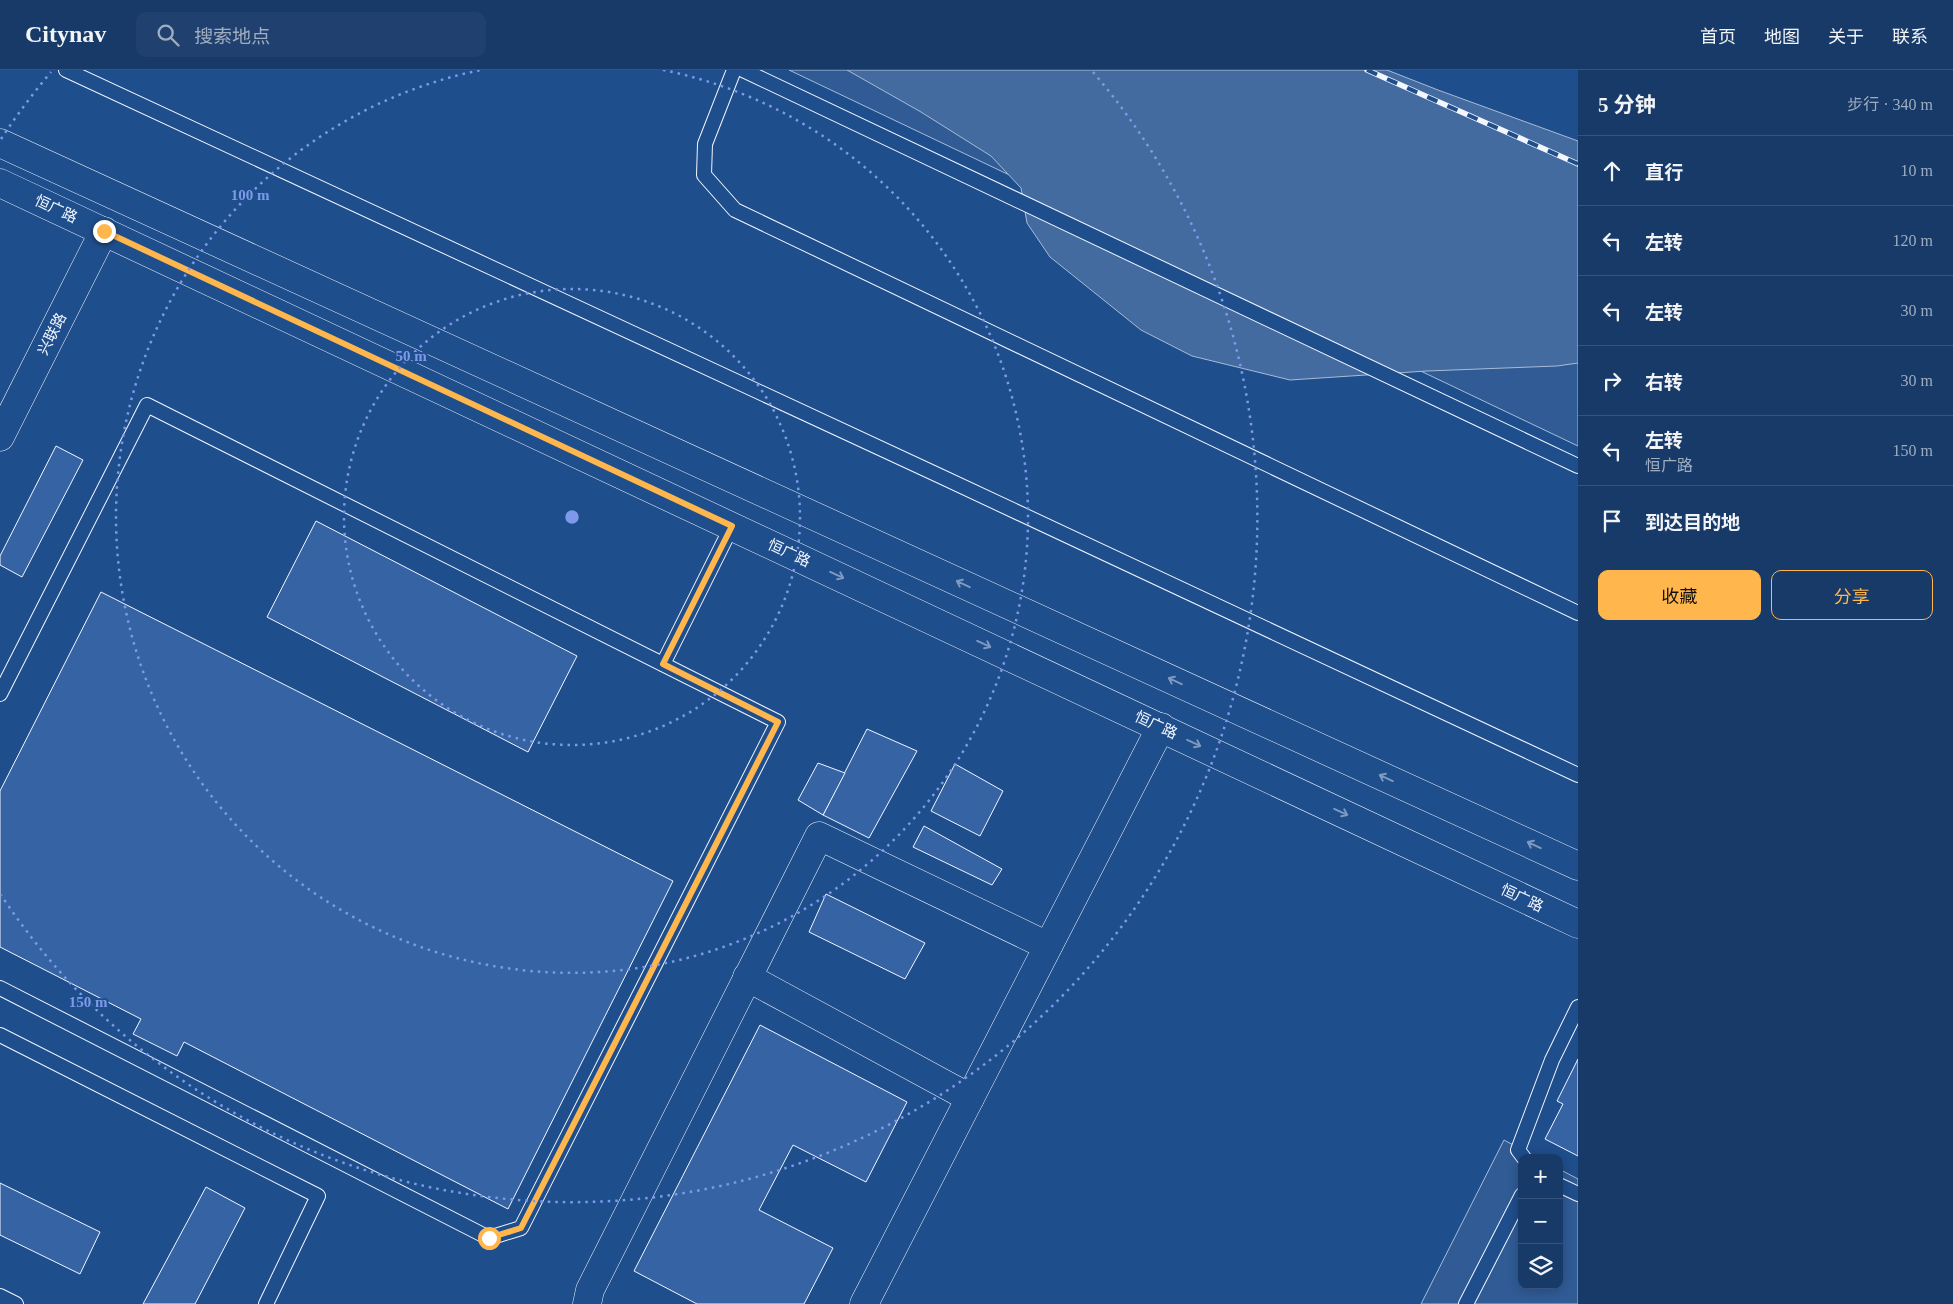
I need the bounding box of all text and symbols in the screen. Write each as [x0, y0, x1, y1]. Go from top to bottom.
search box [136, 12, 486, 57]
text: Citynav [25, 21, 106, 47]
icon: search [154, 21, 182, 49]
text: 搜索地点 [194, 26, 270, 47]
text: 首页 [1700, 27, 1736, 47]
text: 地图 [1764, 27, 1800, 47]
text: 关于 [1828, 27, 1864, 47]
text: 联系 [1892, 27, 1928, 47]
text: 5 分钟 [1598, 93, 1656, 117]
text: 步行 · 340 m [1847, 96, 1933, 113]
icon: ahead [1598, 157, 1626, 185]
text: 直行 [1645, 162, 1683, 183]
text: 10 m [1901, 162, 1933, 179]
text: 100 m [231, 187, 270, 203]
street label: 恒广路 [32, 192, 80, 226]
route end [93, 220, 116, 243]
icon: left [1598, 227, 1626, 255]
text: 左转 [1645, 232, 1683, 253]
text: 120 m [1893, 232, 1933, 249]
icon: left [1598, 297, 1626, 325]
text: 左转 [1645, 302, 1683, 323]
text: 30 m [1901, 302, 1933, 319]
street label: 兴联路 [35, 310, 69, 358]
text: 50 m [395, 348, 427, 364]
icon: right [1598, 367, 1626, 395]
text: 右转 [1645, 372, 1683, 393]
text: 30 m [1901, 372, 1933, 389]
text: 左转 [1645, 430, 1683, 451]
icon: left [1598, 437, 1626, 465]
text: 150 m [1893, 442, 1933, 459]
text: 恒广路 [1645, 457, 1693, 474]
icon: arrive [1598, 507, 1626, 535]
centre of rings [563, 508, 581, 526]
text: 到达目的地 [1645, 512, 1740, 533]
street label: 恒广路 [765, 536, 813, 570]
one-way arrow [829, 570, 844, 580]
button: 收藏 [1598, 570, 1761, 620]
button: 分享 [1771, 570, 1933, 620]
one-way arrow [956, 579, 971, 588]
one-way arrow [976, 640, 991, 649]
one-way arrow [1168, 676, 1183, 685]
street label: 恒广路 [1132, 708, 1180, 742]
one-way arrow [1186, 738, 1201, 748]
one-way arrow [1379, 772, 1394, 782]
one-way arrow [1333, 808, 1348, 817]
one-way arrow [1527, 840, 1542, 850]
street label: 恒广路 [1498, 881, 1546, 915]
text: 150 m [69, 994, 108, 1010]
map controls [1518, 1154, 1563, 1289]
button: + [1518, 1154, 1563, 1199]
button: − [1518, 1199, 1563, 1244]
route start [478, 1227, 501, 1250]
button: layers [1518, 1244, 1563, 1289]

